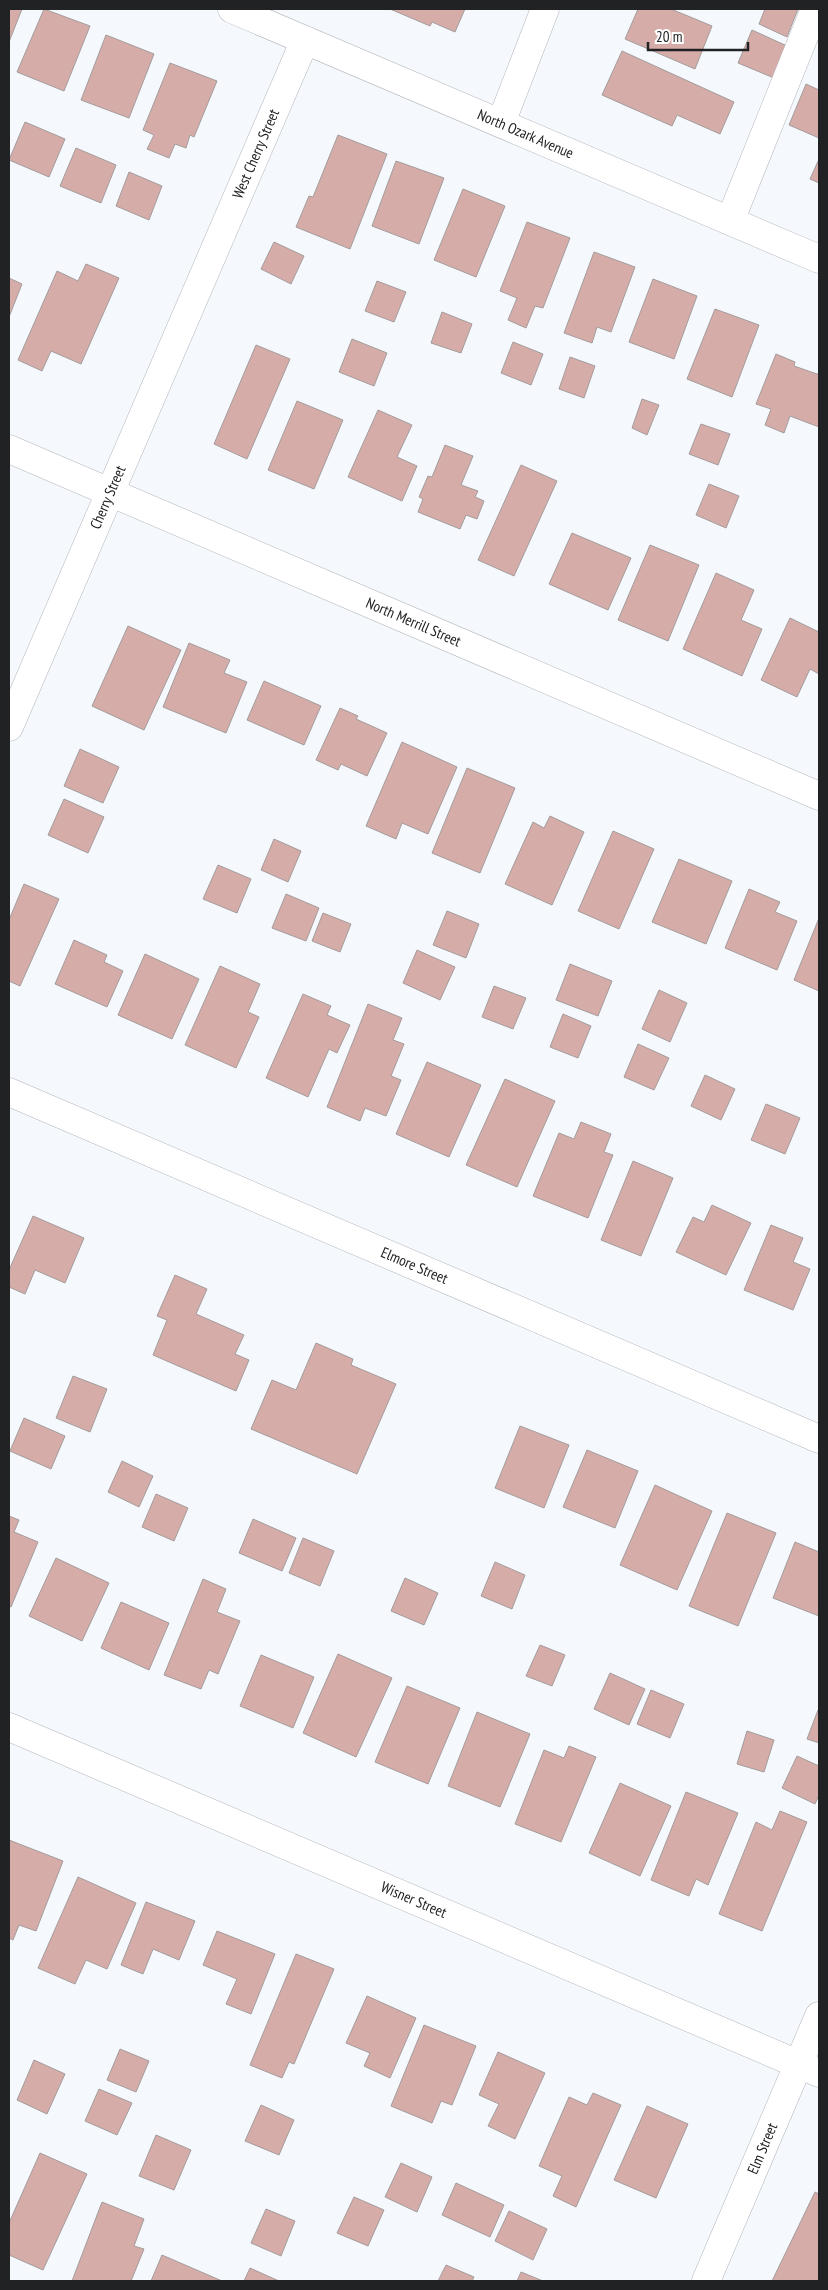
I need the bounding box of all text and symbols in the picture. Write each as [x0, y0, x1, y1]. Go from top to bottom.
scale bar [648, 20, 748, 52]
text: 20 m [656, 27, 682, 46]
street label: North Ozark Avenue [475, 105, 577, 162]
street label: West Cherry Street [228, 106, 283, 201]
street label: Cherry Street [85, 462, 130, 532]
street label: North Merrill Street [363, 593, 464, 651]
street label: Elmore Street [378, 1243, 451, 1288]
street label: Wisner Street [378, 1877, 450, 1922]
street label: Elm Street [743, 2120, 781, 2177]

